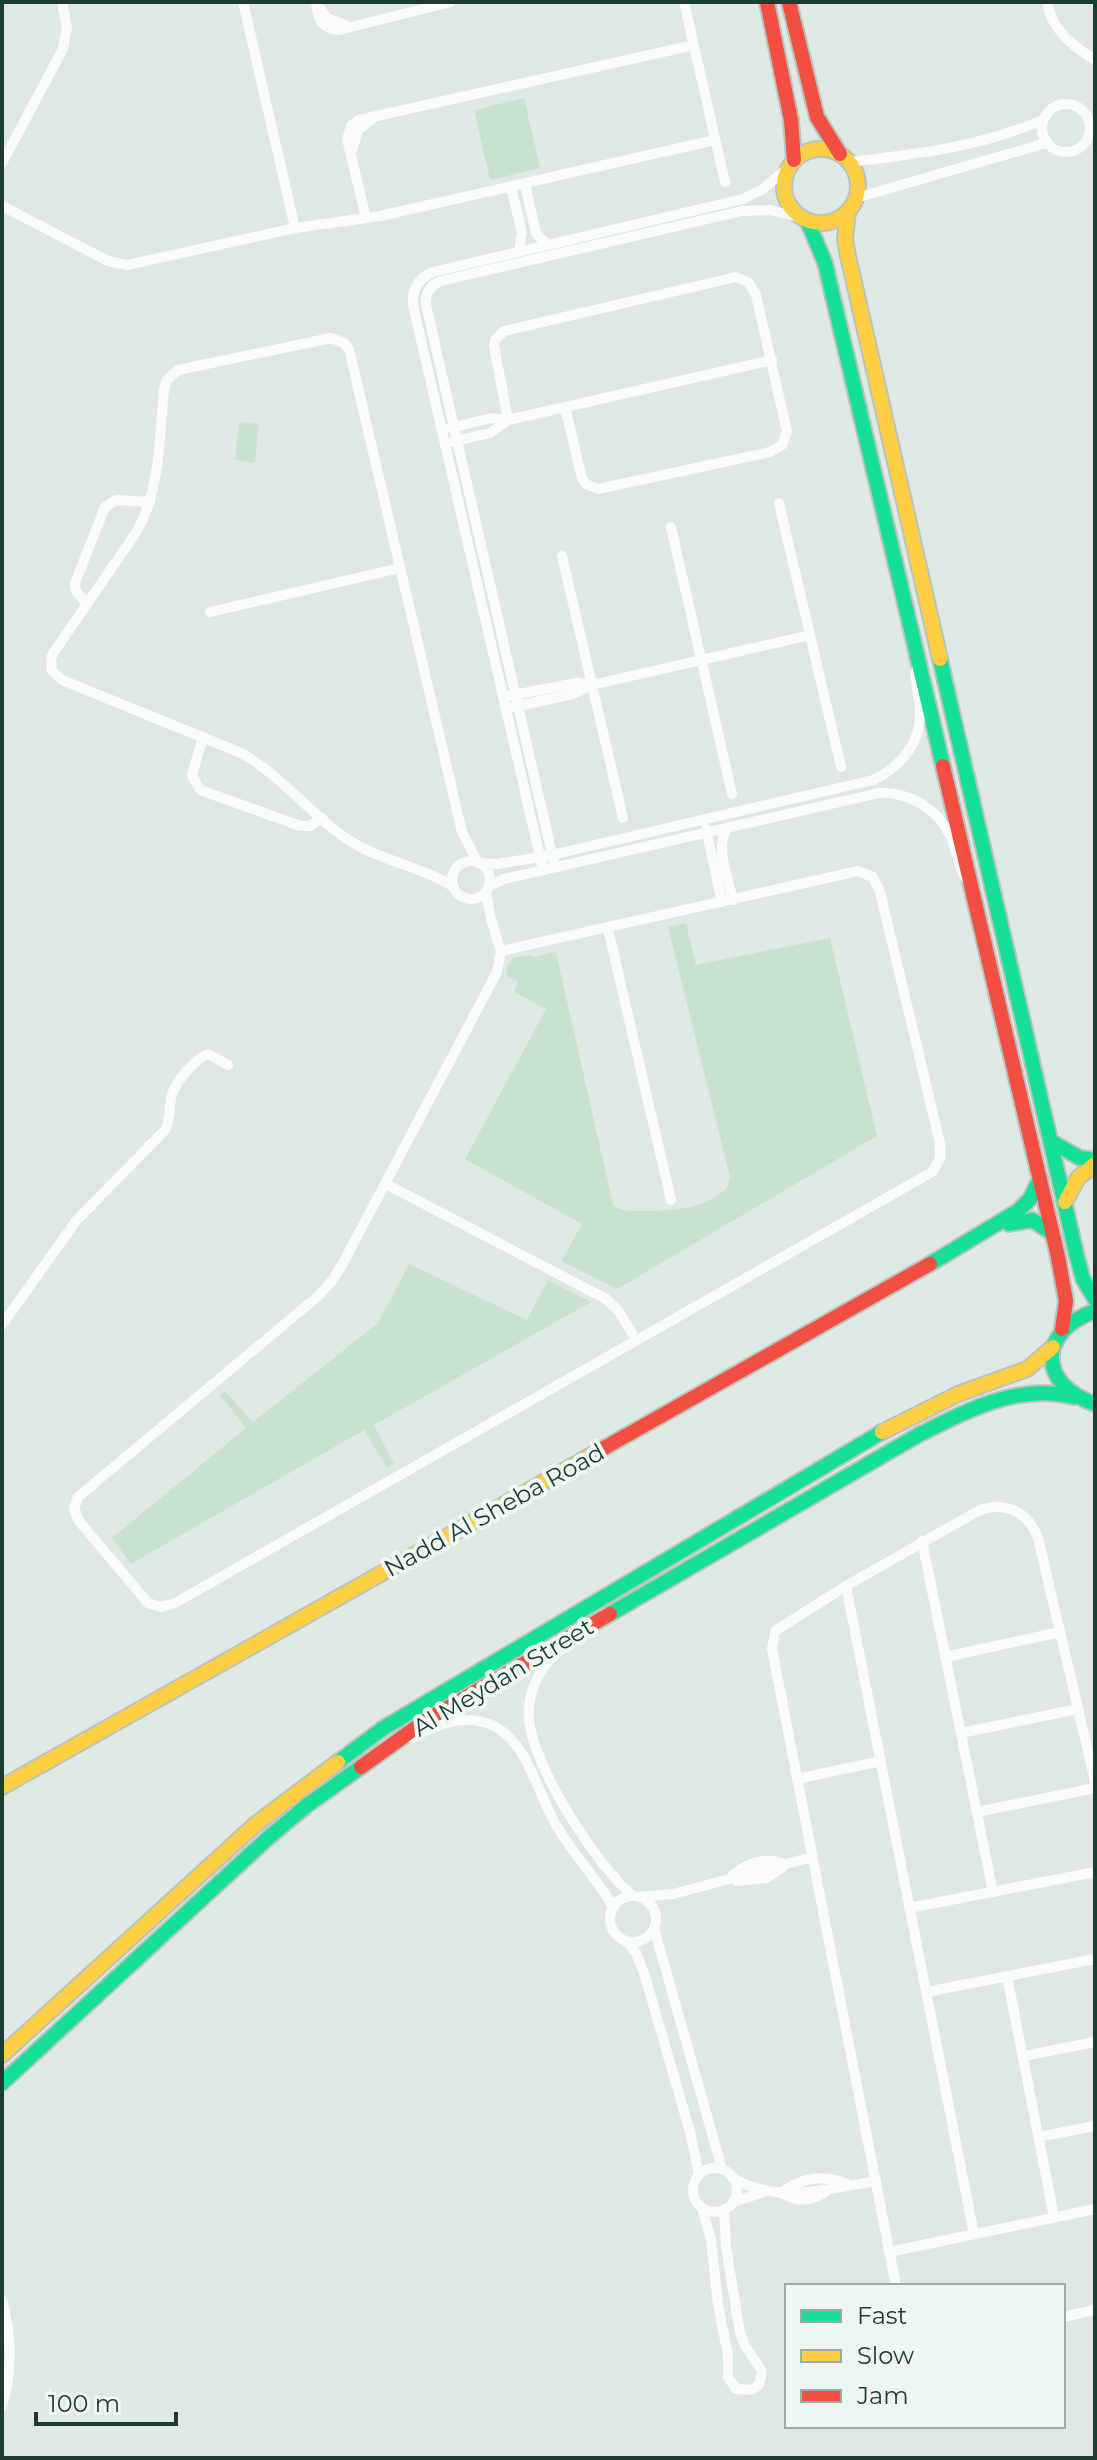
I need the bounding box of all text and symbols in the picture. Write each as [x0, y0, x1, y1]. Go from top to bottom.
street label: Nadd Al Sheba Road [379, 1437, 609, 1583]
street label: Al Meydan Street [408, 1612, 599, 1742]
legend [785, 2284, 1065, 2428]
text: Fast [857, 2301, 908, 2330]
text: Slow [857, 2341, 914, 2370]
scale bar [36, 2376, 176, 2426]
text: Jam [856, 2381, 909, 2410]
text: 100 m [48, 2389, 120, 2418]

